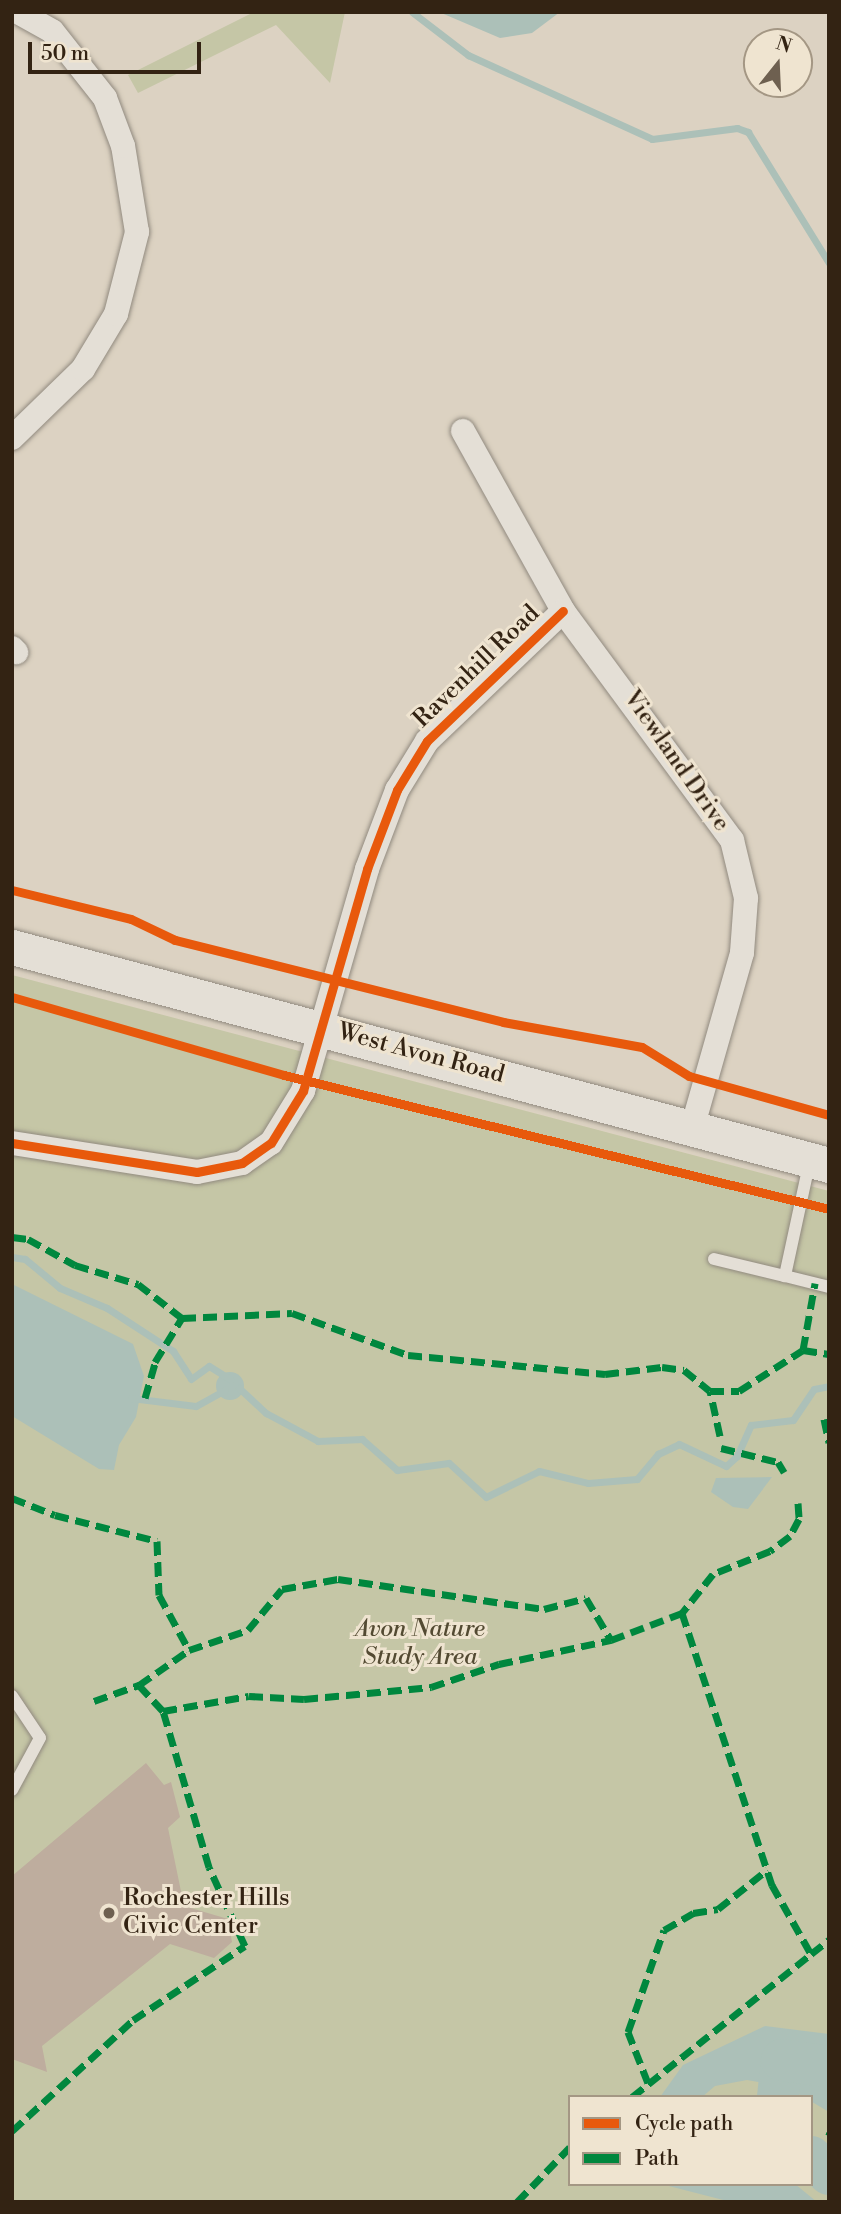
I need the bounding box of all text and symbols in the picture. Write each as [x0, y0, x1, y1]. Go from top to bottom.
scale bar [32, 28, 205, 72]
north arrow [743, 28, 813, 98]
text: N [773, 31, 795, 59]
text: 50 m [41, 41, 89, 67]
street label: Ravenhill Road [408, 600, 546, 734]
street label: Viewland Drive [617, 685, 735, 837]
street label: West Avon Road [334, 1018, 508, 1090]
park label: Avon Nature Study Area [355, 1616, 485, 1672]
place label: Rochester Hills Civic Center [123, 1885, 290, 1941]
marker: Rochester Hills Civic Center [101, 1905, 117, 1921]
legend [568, 2095, 813, 2186]
text: Cycle path [635, 2111, 733, 2137]
text: Path [635, 2146, 679, 2172]

